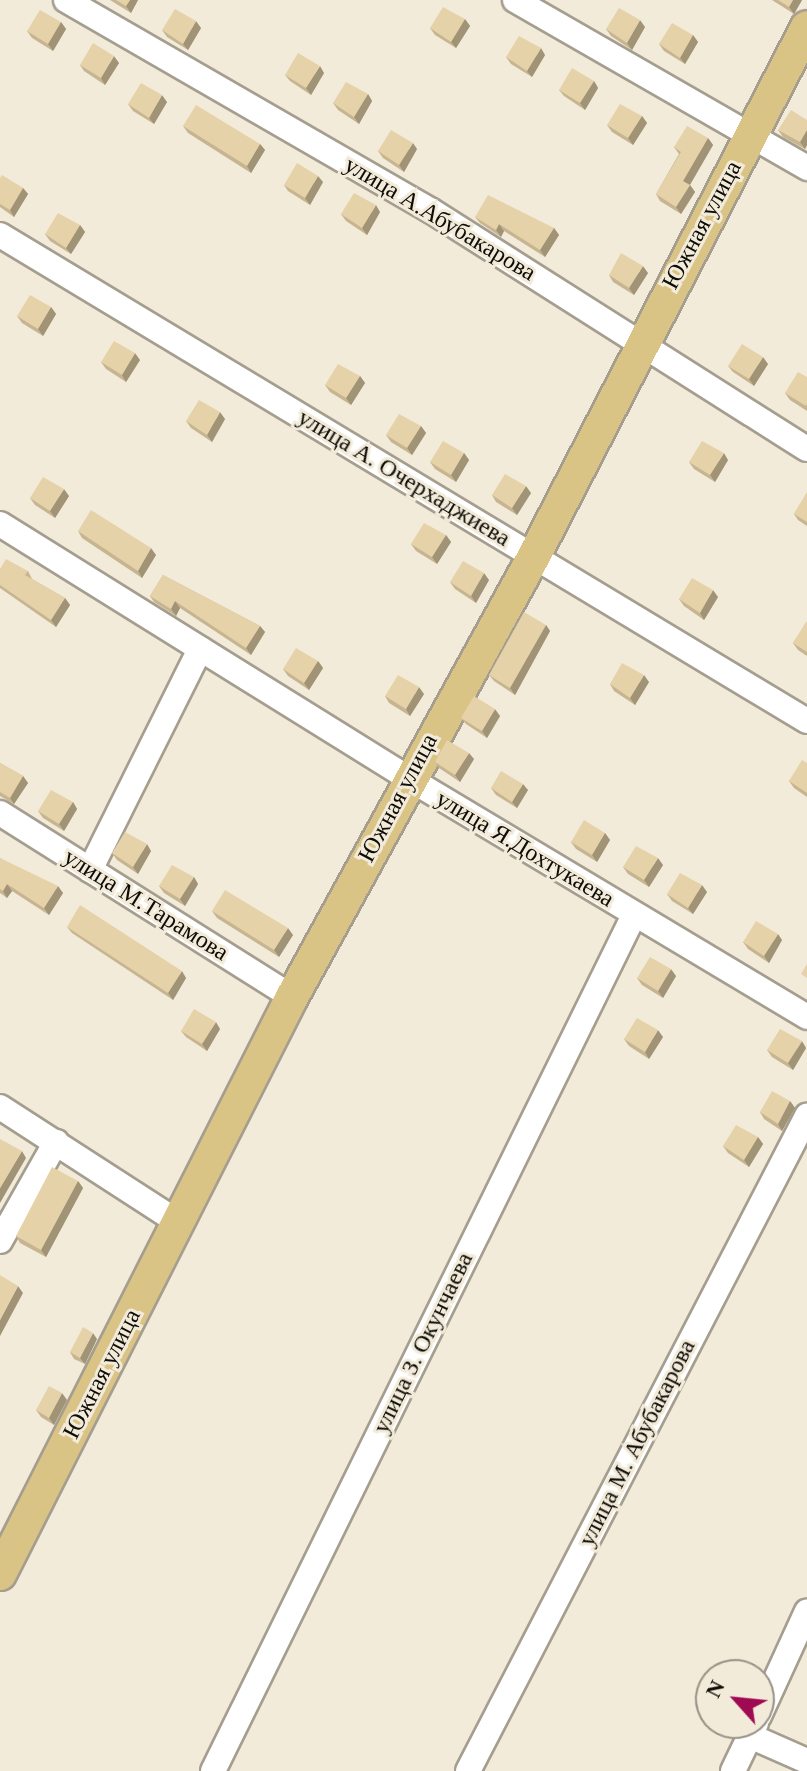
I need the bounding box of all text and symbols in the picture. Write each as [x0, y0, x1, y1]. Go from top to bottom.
street label: улица А.Абубакарова [339, 150, 541, 288]
street label: Южная улица [656, 156, 748, 294]
street label: улица А. Очерхаджиева [292, 403, 516, 553]
street label: Южная улица [352, 729, 444, 867]
street label: улица Я.Дохтукаева [431, 784, 619, 914]
street label: улица М.Тарамова [58, 843, 234, 967]
street label: улица З. Окунчаева [367, 1248, 479, 1438]
street label: Южная улица [57, 1304, 147, 1444]
street label: улица М. Абубакарова [572, 1335, 702, 1551]
north arrow [695, 1659, 775, 1739]
text: N [700, 1676, 730, 1702]

